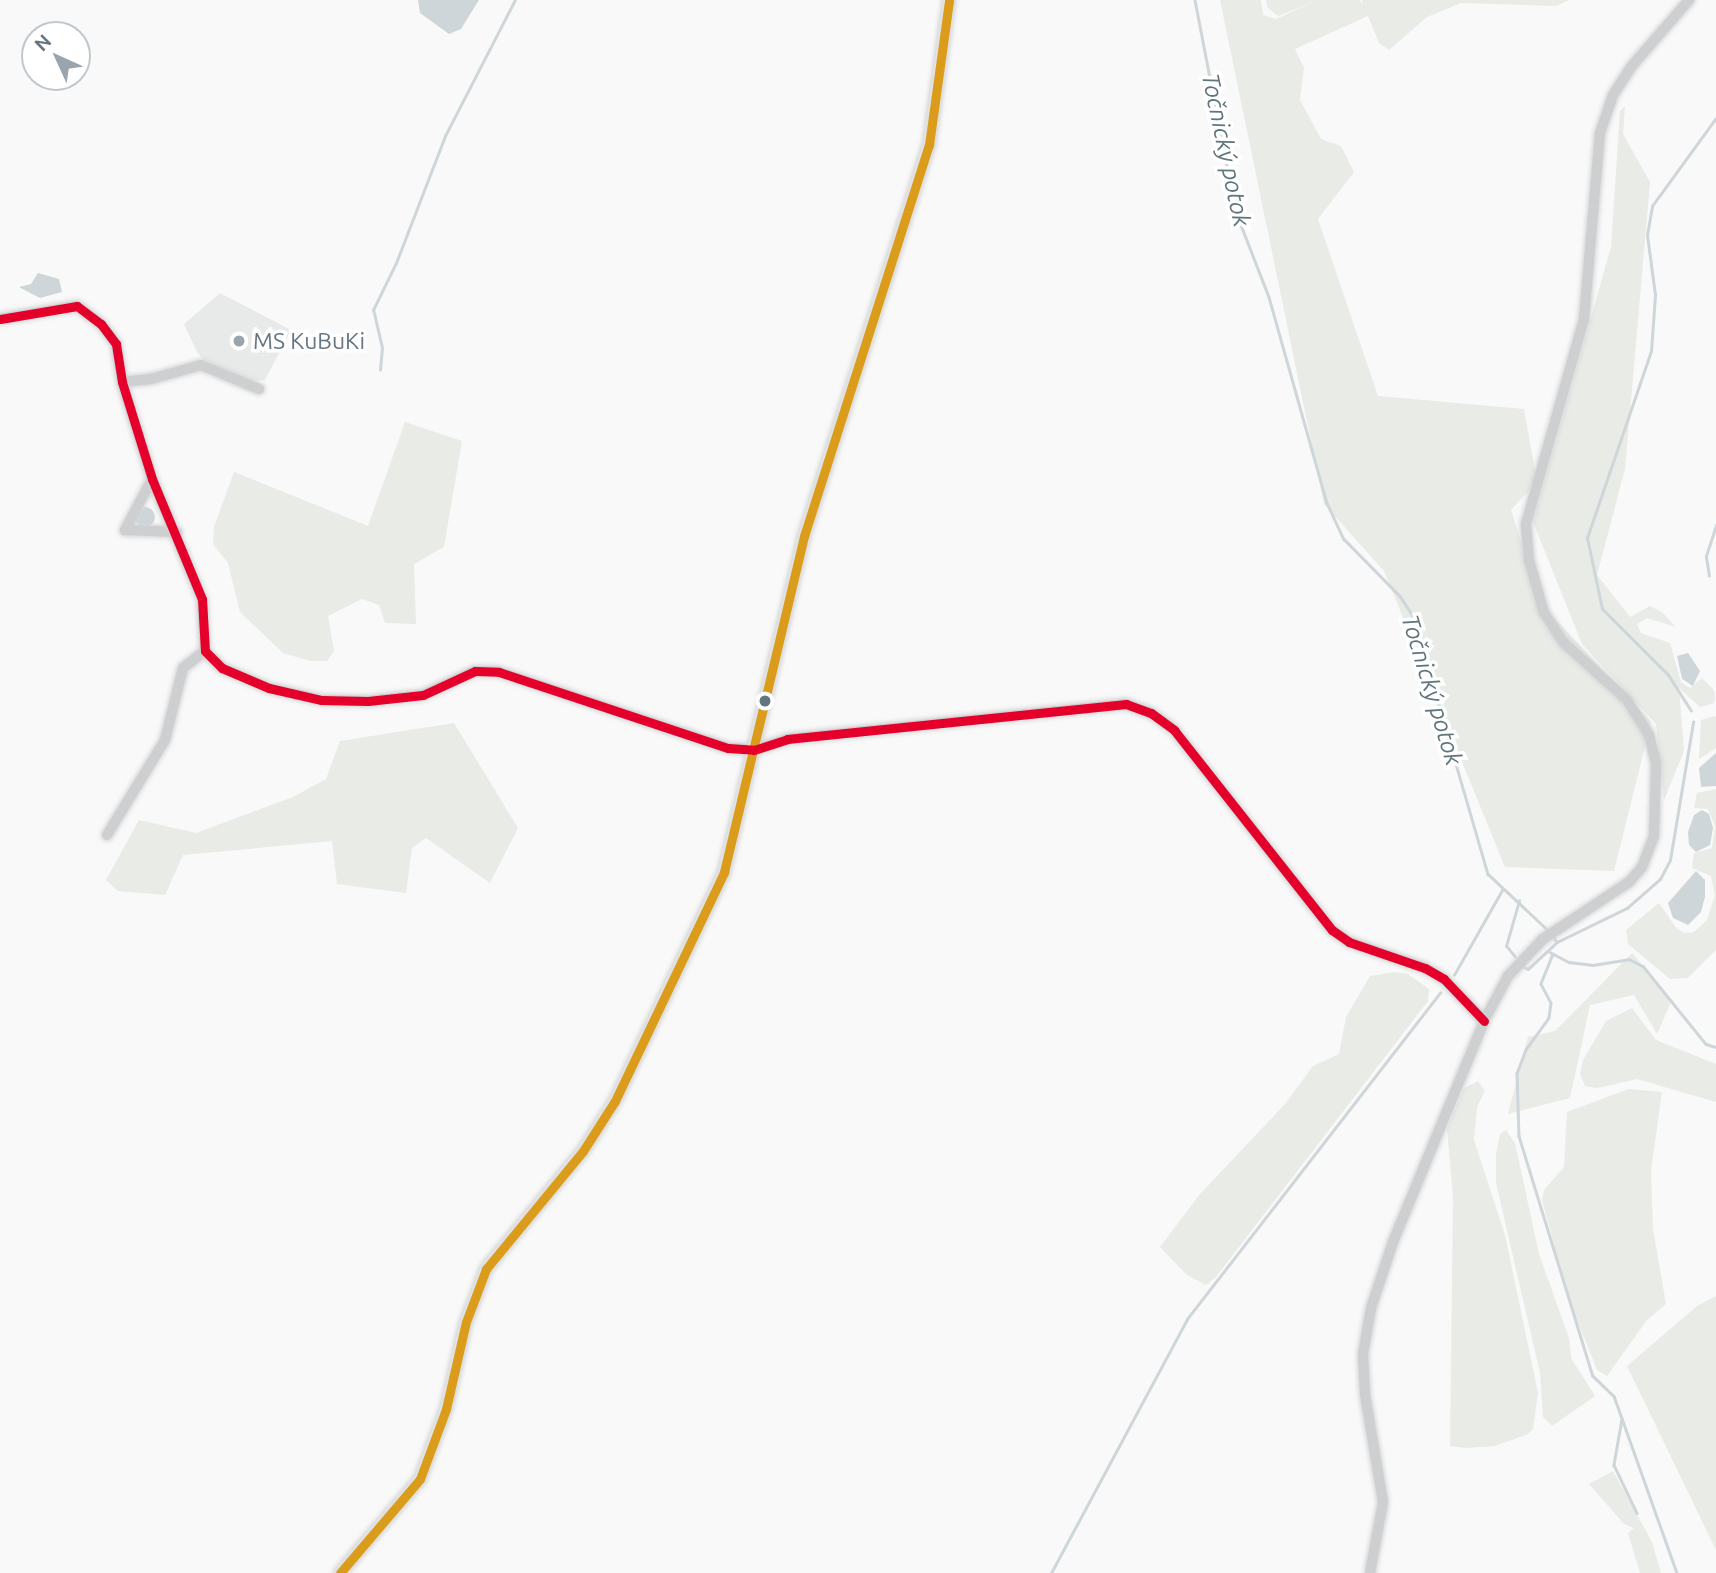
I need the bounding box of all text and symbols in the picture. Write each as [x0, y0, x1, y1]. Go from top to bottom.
north arrow [21, 21, 91, 91]
text: N [30, 30, 55, 55]
water label: Točnický potok [1196, 71, 1256, 229]
place label: MS KuBuKi [253, 327, 365, 355]
marker: MS KuBuKi [231, 333, 247, 349]
water label: Točnický potok [1395, 611, 1469, 769]
unlabelled marker [758, 694, 772, 708]

